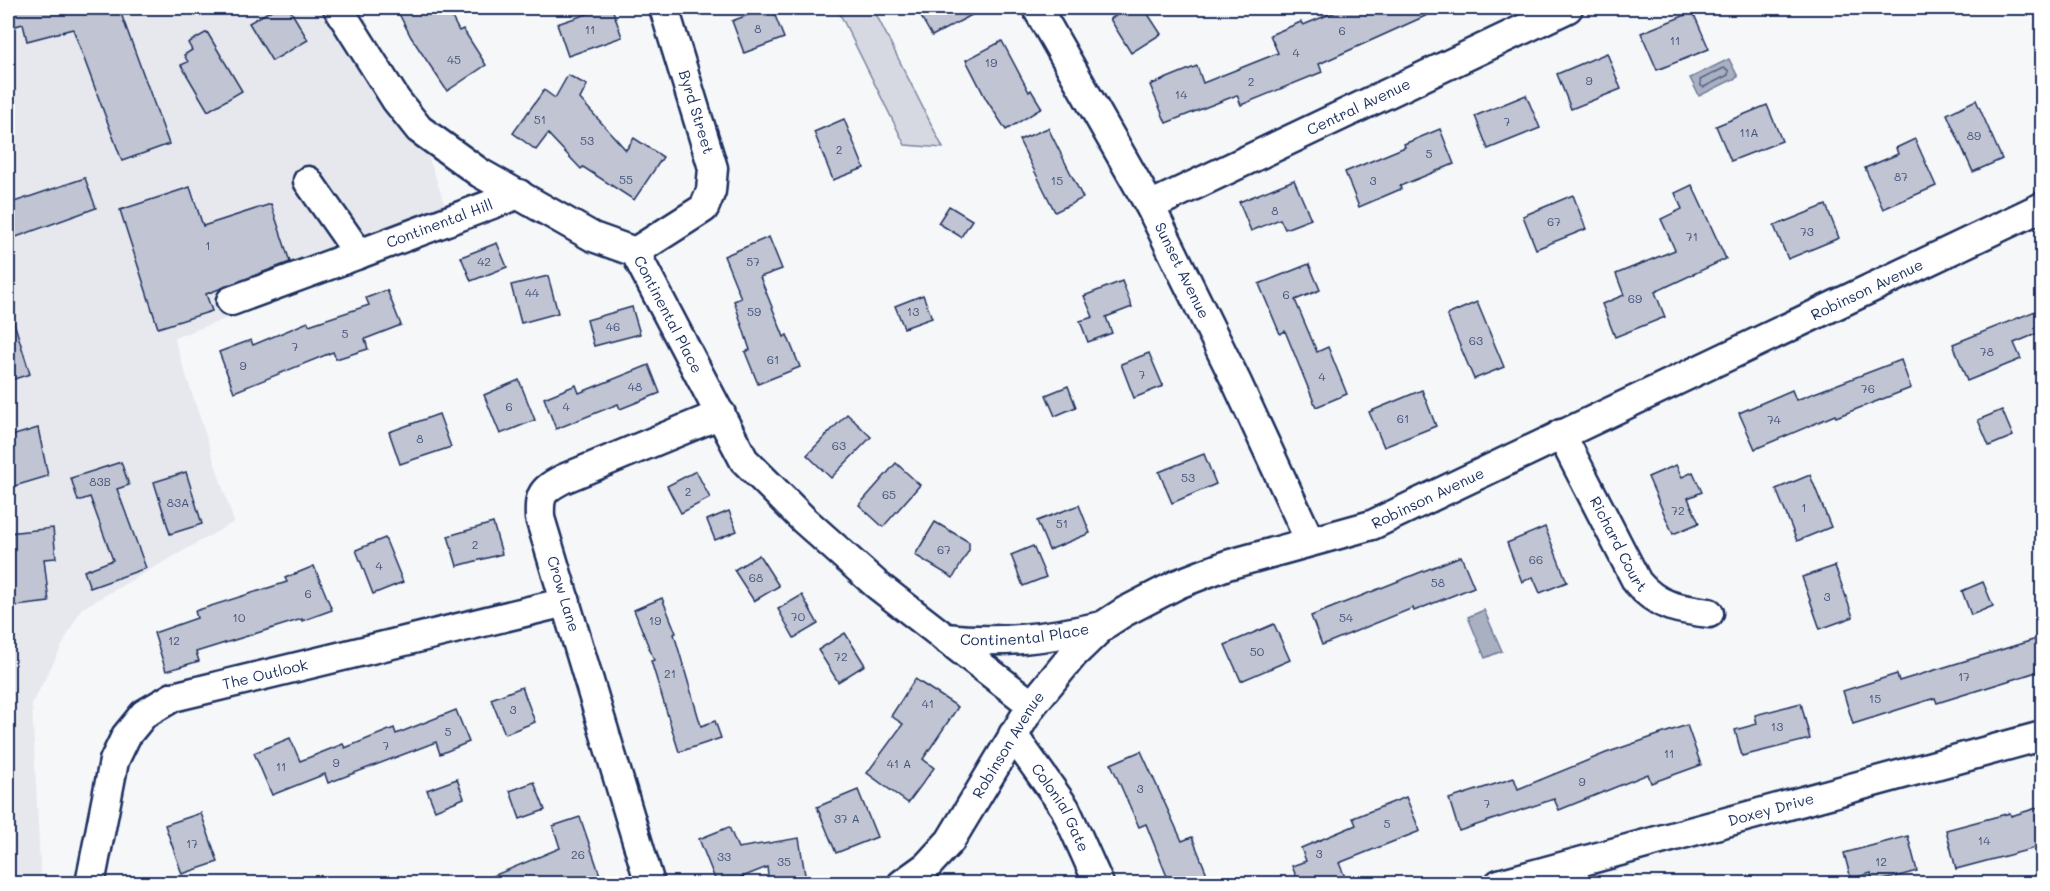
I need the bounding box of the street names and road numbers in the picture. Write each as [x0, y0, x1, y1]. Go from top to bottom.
street label: Byrd Street [675, 67, 719, 156]
street label: Central Avenue [1303, 73, 1413, 139]
street label: Continental Hill [383, 194, 495, 252]
street label: Sunset Avenue [1151, 219, 1215, 322]
street label: Continental Place [630, 252, 708, 376]
street label: Robinson Avenue [1807, 254, 1926, 324]
street label: Robinson Avenue [1368, 462, 1487, 533]
street label: Richard Court [1586, 493, 1652, 596]
street label: Crow Lane [543, 553, 585, 634]
street label: Continental Place [959, 618, 1091, 649]
street label: The Outlook [220, 654, 310, 694]
street label: Robinson Avenue [967, 687, 1048, 802]
street label: Colonial Gate [1027, 759, 1094, 855]
street label: Doxey Drive [1725, 788, 1816, 830]

